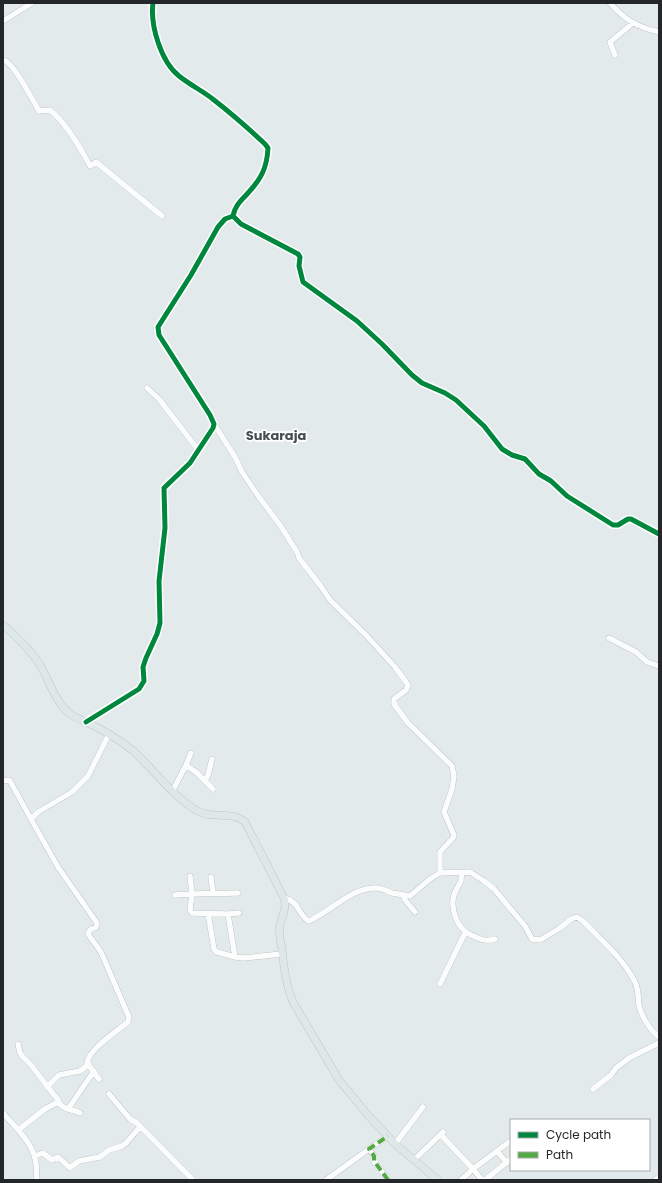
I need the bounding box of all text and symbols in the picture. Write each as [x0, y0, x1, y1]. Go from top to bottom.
district label: Sukaraja [246, 426, 306, 445]
legend [510, 1119, 650, 1171]
text: Cycle path [546, 1126, 611, 1143]
text: Path [546, 1146, 573, 1163]

